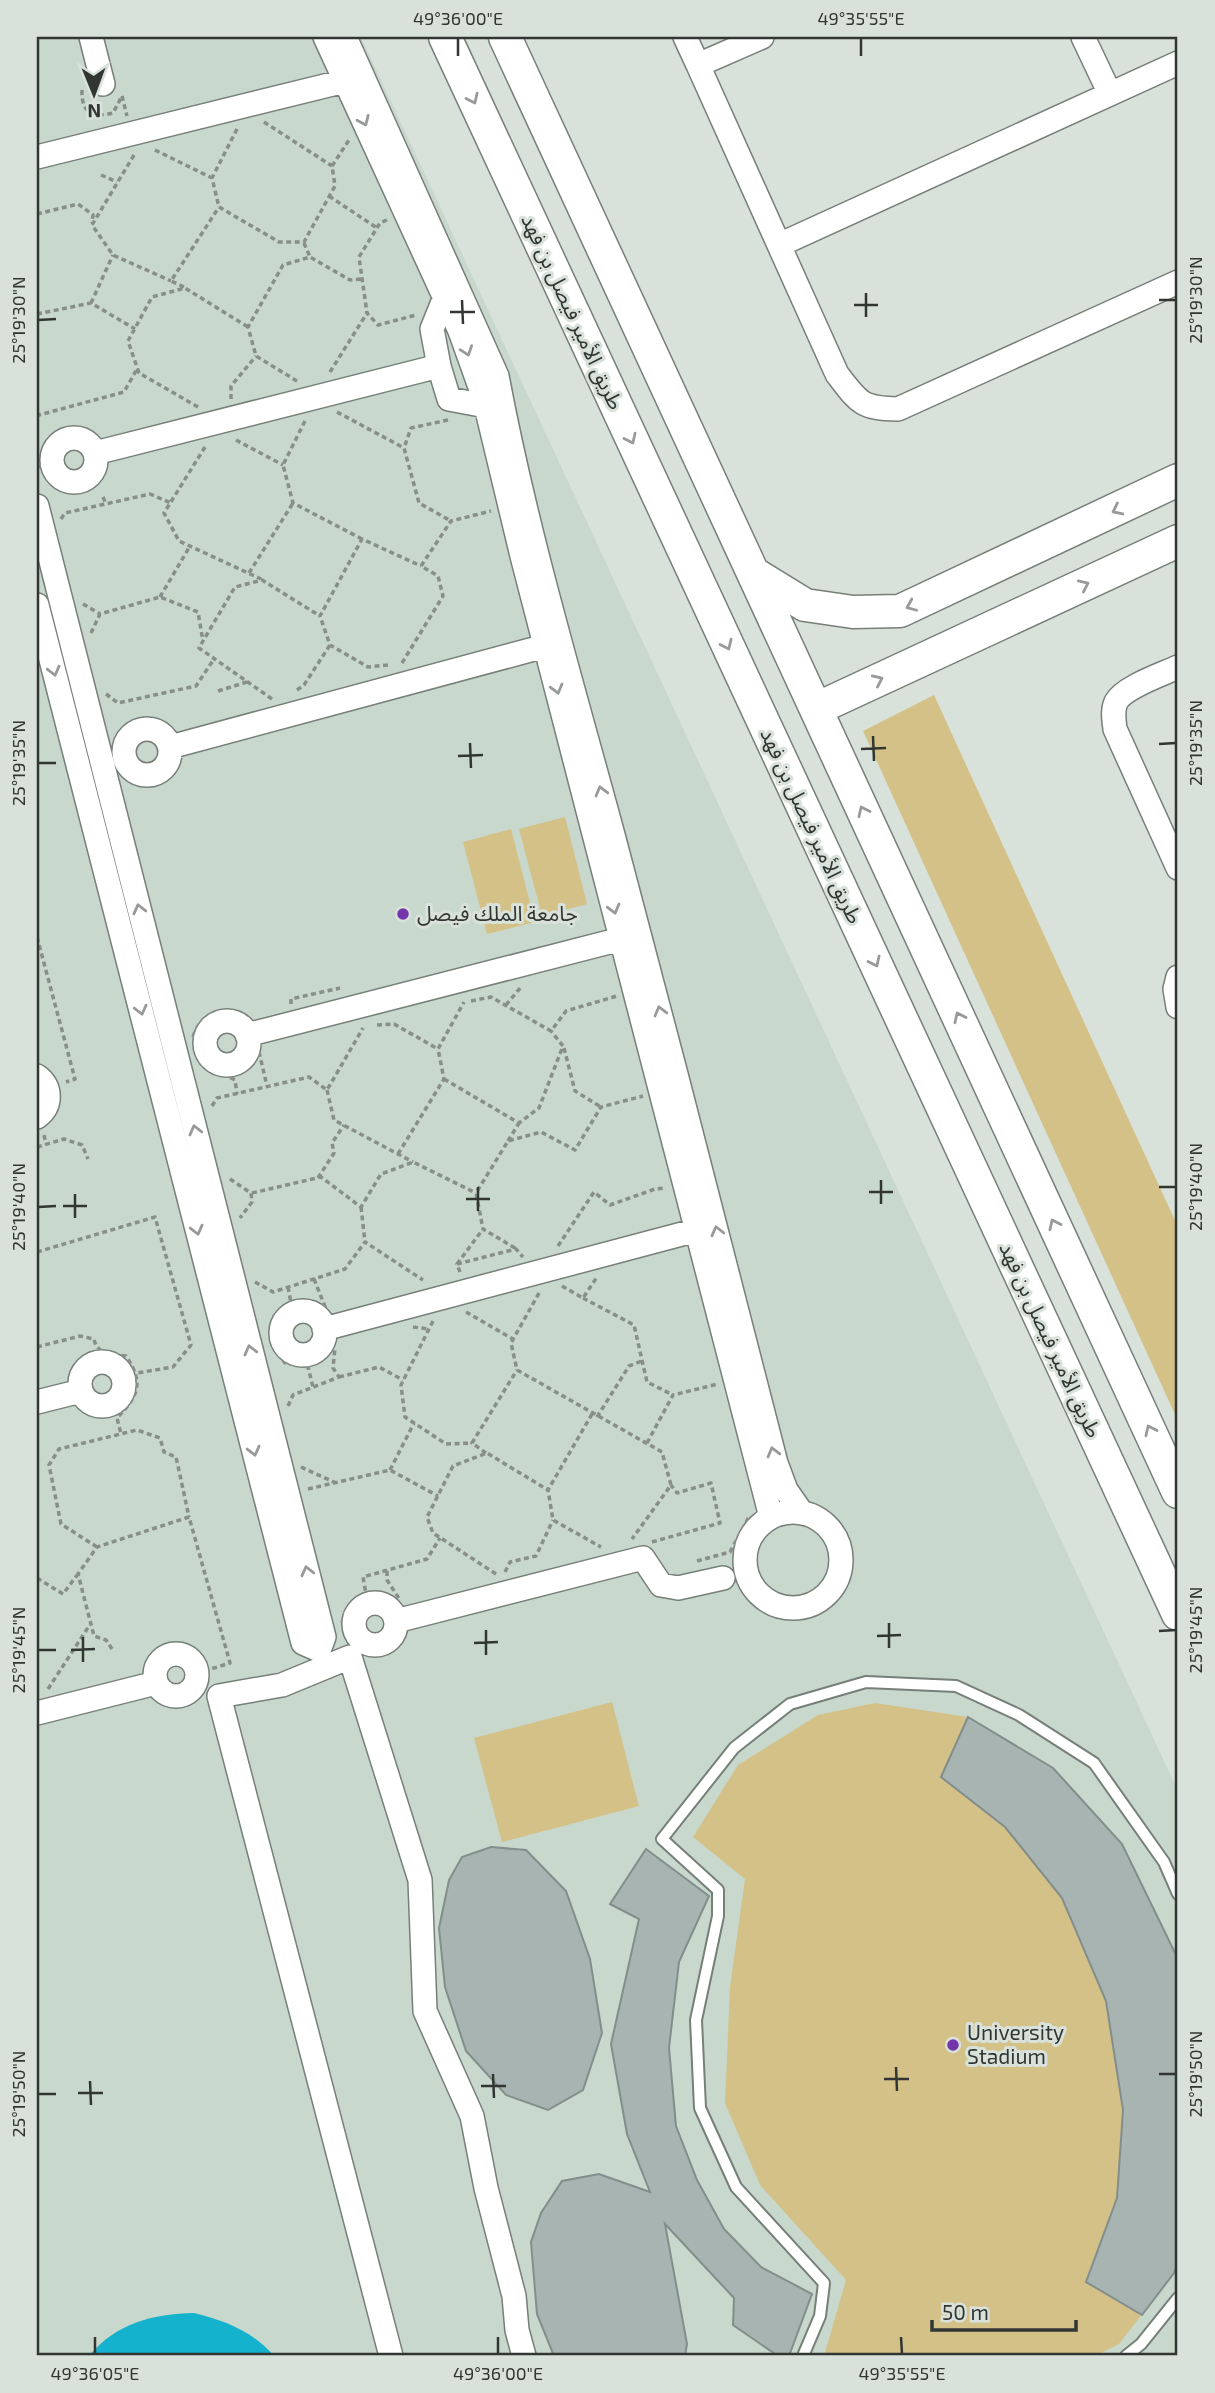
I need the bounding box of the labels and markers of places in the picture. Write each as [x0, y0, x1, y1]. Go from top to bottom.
place label: جامعة الملك فيصل [417, 900, 578, 926]
marker: جامعة الملك فيصل [395, 906, 411, 922]
place label: University Stadium [967, 2019, 1064, 2068]
marker: University Stadium [945, 2037, 961, 2053]

